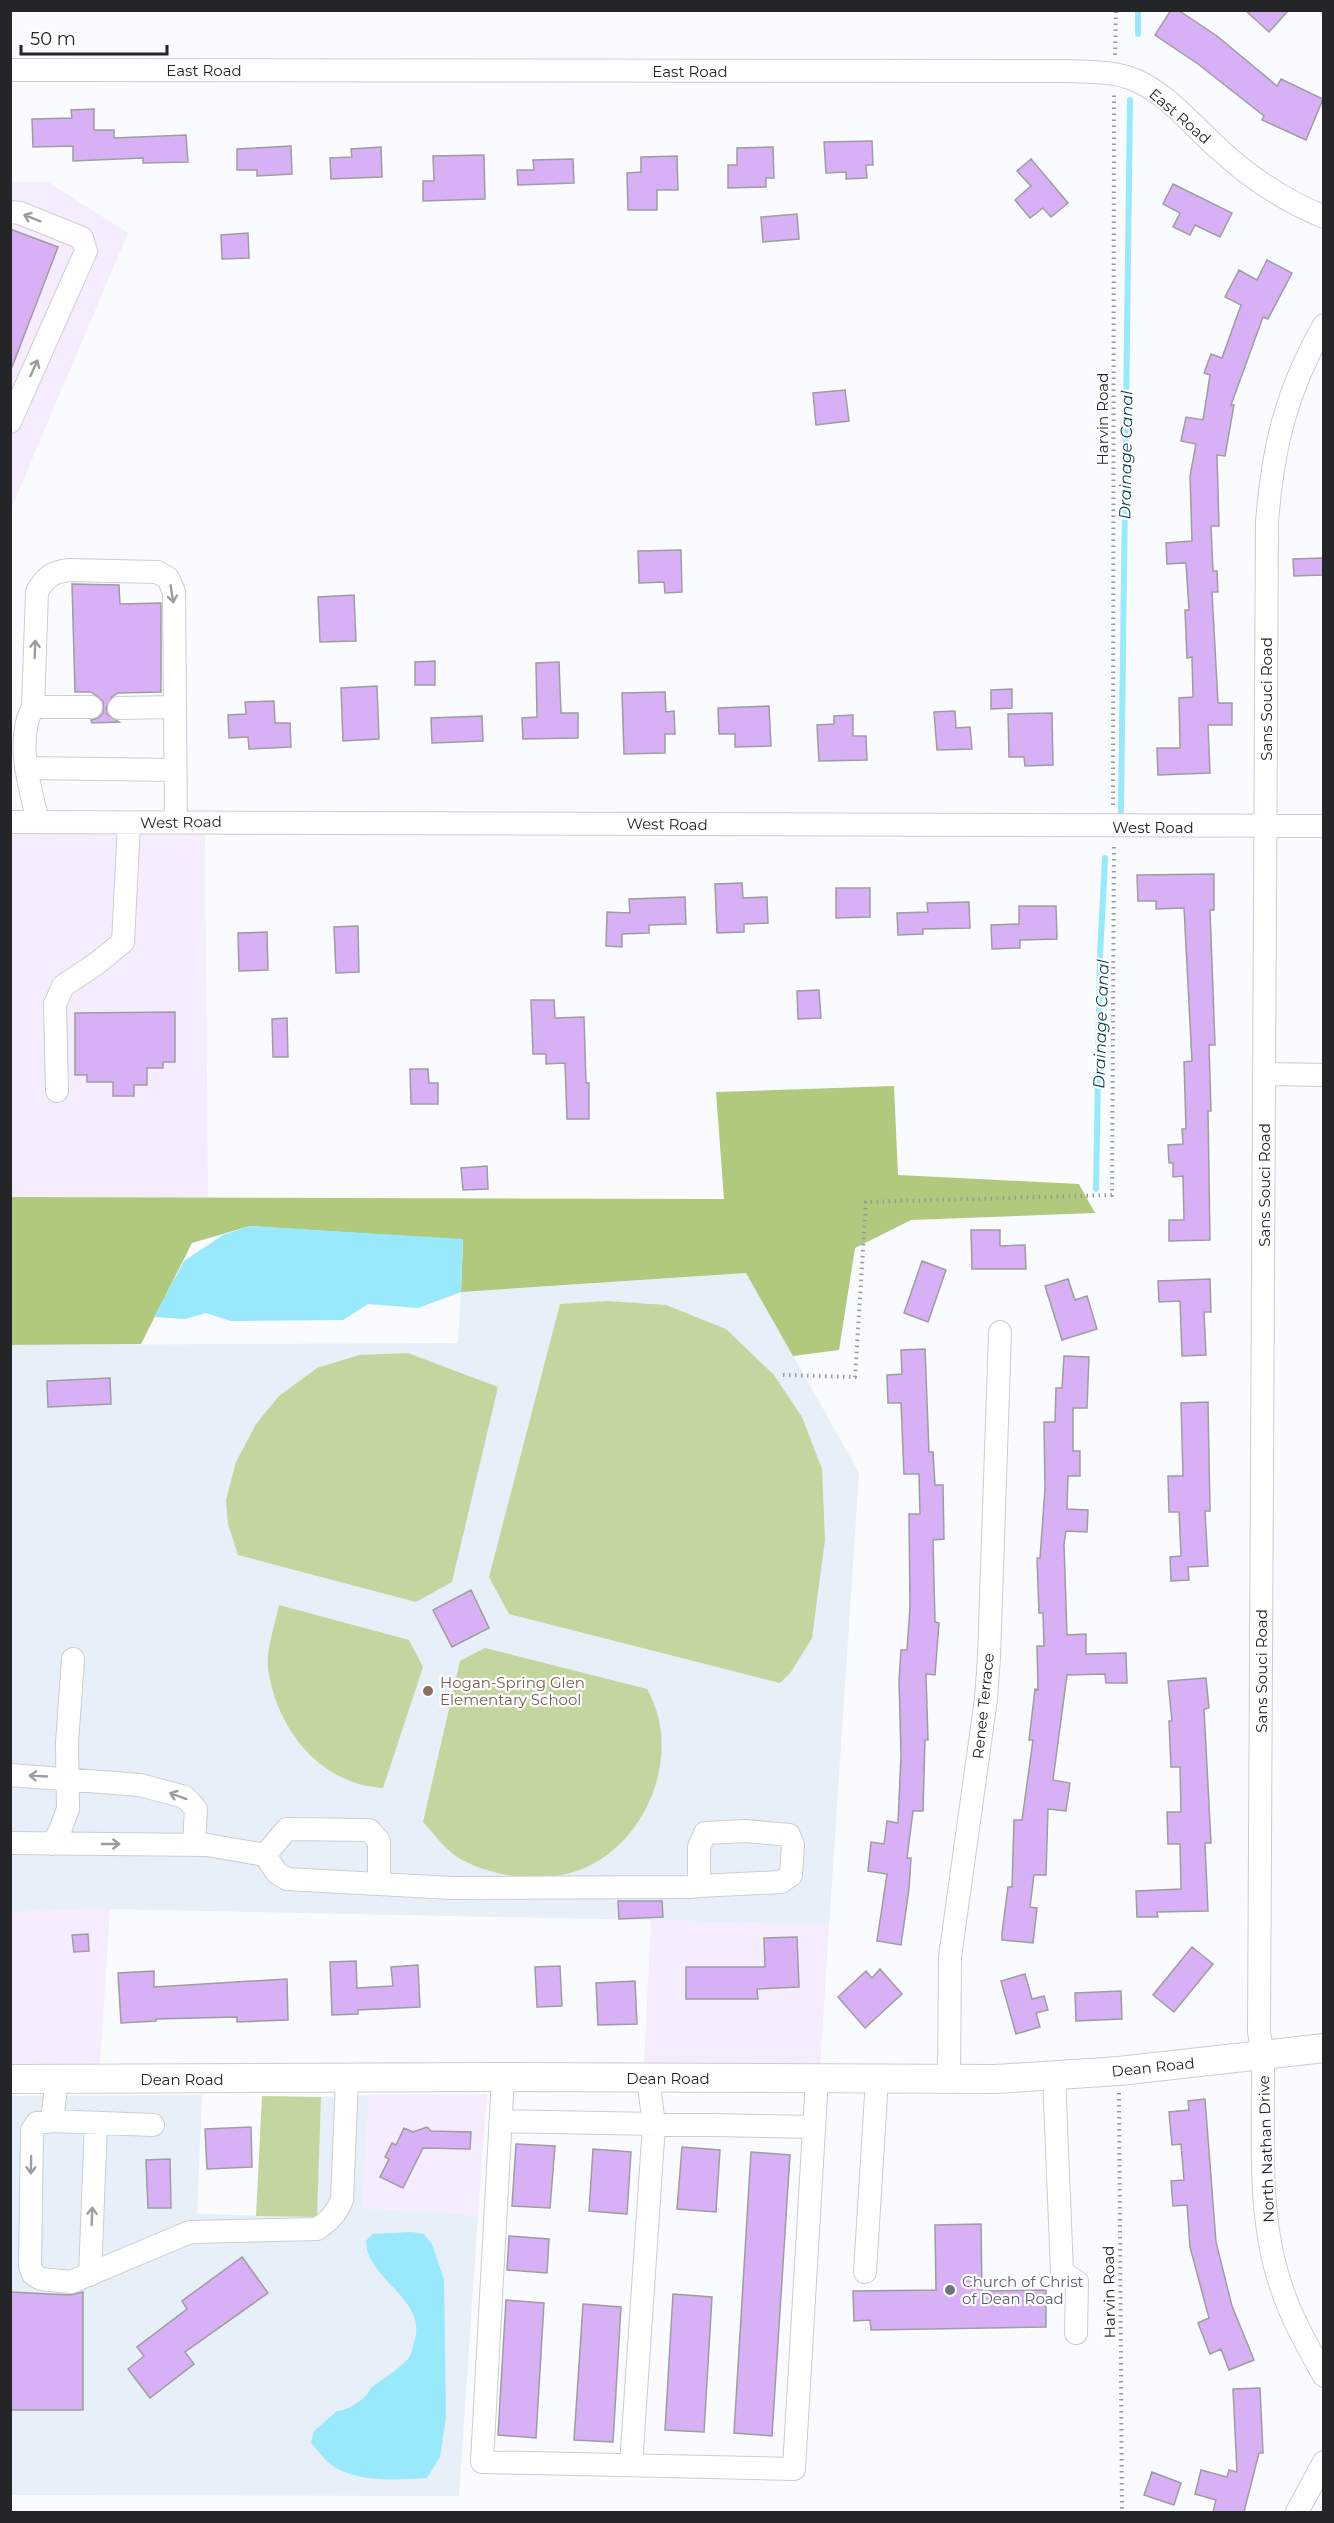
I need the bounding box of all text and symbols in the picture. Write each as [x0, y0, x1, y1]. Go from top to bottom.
scale bar [21, 18, 166, 56]
text: 50 m [30, 28, 76, 50]
street label: East Road [166, 61, 242, 80]
street label: East Road [652, 62, 728, 81]
street label: East Road [1145, 84, 1215, 148]
one-way arrow [24, 212, 42, 223]
one-way arrow [29, 360, 40, 378]
street label: Harvin Road [1093, 373, 1112, 465]
water label: Drainage Canal [1115, 390, 1137, 520]
one-way arrow [167, 583, 178, 603]
street label: Sans Souci Road [1257, 637, 1276, 761]
one-way arrow [30, 639, 41, 659]
street label: West Road [140, 812, 222, 832]
street label: West Road [626, 814, 708, 834]
street label: West Road [1112, 818, 1194, 837]
water label: Drainage Canal [1089, 959, 1113, 1089]
street label: Sans Souci Road [1255, 1123, 1274, 1247]
street label: Sans Souci Road [1252, 1609, 1271, 1733]
street label: Renee Terrace [968, 1652, 998, 1760]
place label: Hogan-Spring Glen Elementary School [440, 1673, 585, 1709]
marker: Hogan-Spring Glen Elementary School [421, 1684, 435, 1698]
one-way arrow [29, 1771, 49, 1782]
one-way arrow [170, 1790, 188, 1801]
one-way arrow [100, 1838, 120, 1850]
street label: Dean Road [1111, 2053, 1195, 2081]
street label: Dean Road [626, 2069, 710, 2088]
street label: Dean Road [140, 2070, 224, 2089]
street label: North Nathan Drive [1254, 2075, 1278, 2223]
one-way arrow [25, 2154, 37, 2174]
one-way arrow [87, 2207, 98, 2227]
street label: Harvin Road [1099, 2245, 1119, 2339]
place label: Church of Christ of Dean Road [962, 2272, 1084, 2308]
marker: Church of Christ of Dean Road [943, 2283, 957, 2297]

